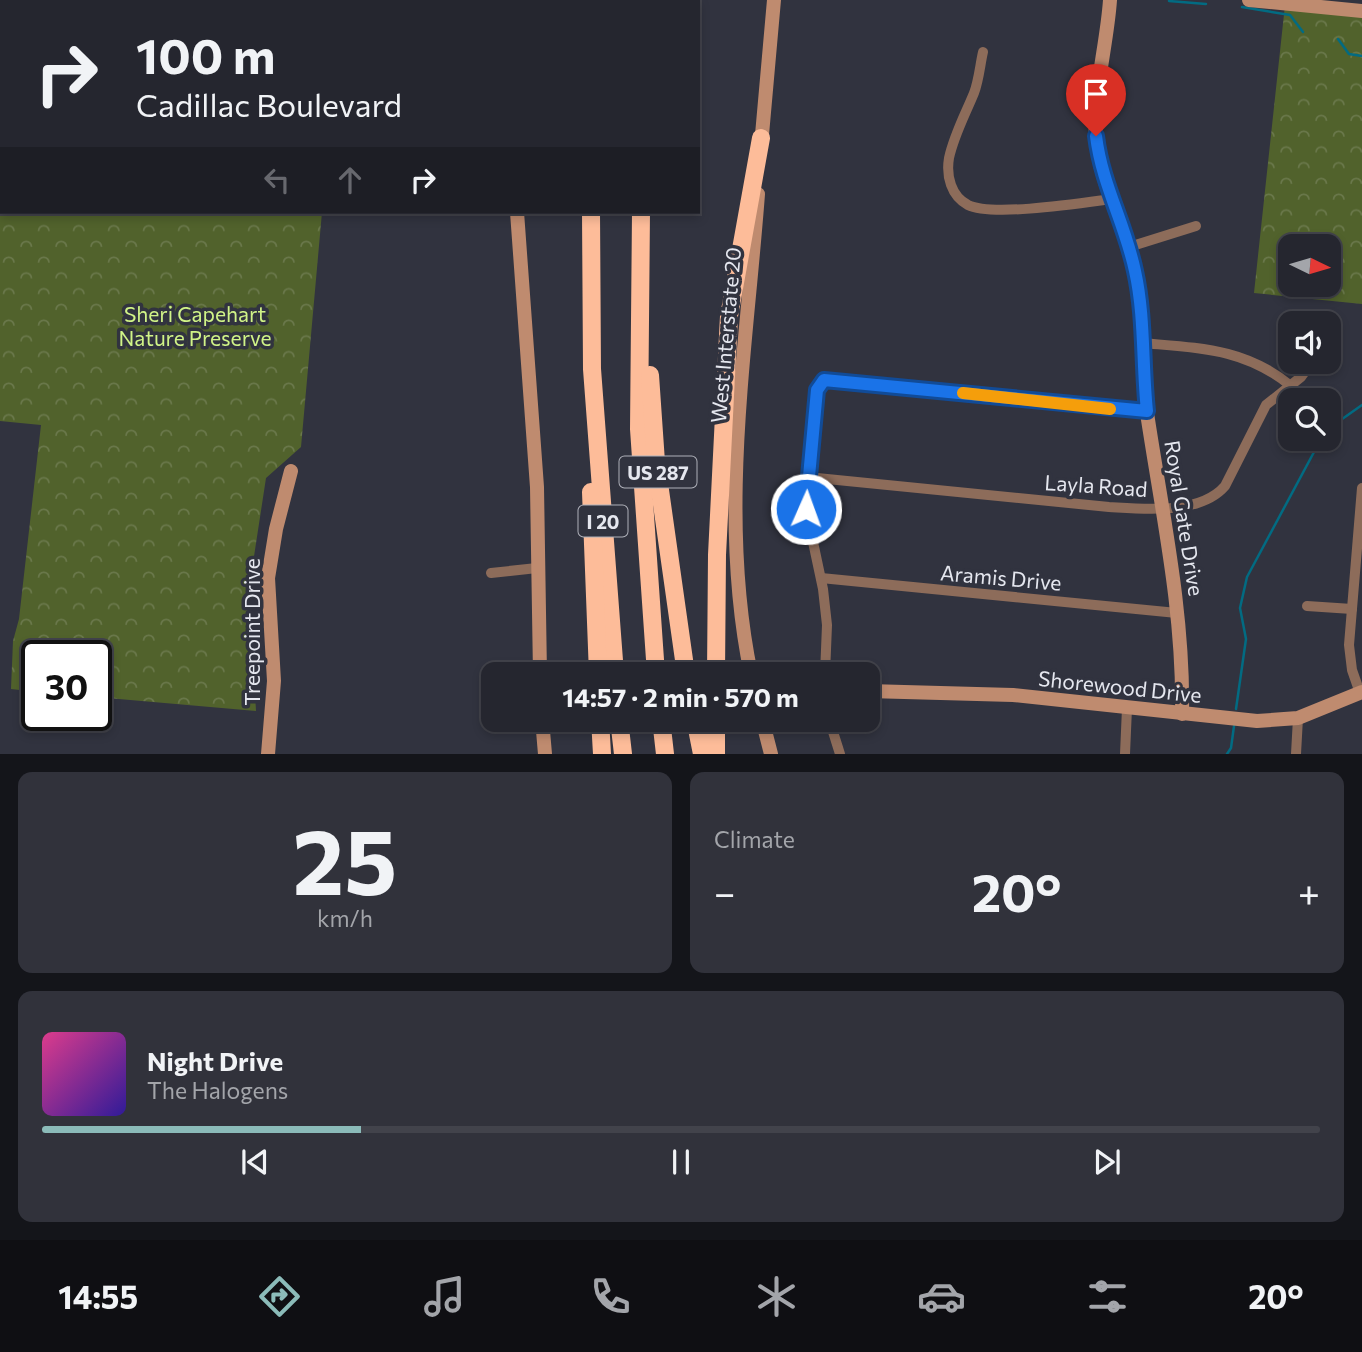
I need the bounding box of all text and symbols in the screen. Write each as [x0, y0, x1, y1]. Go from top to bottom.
text: 100 m [136, 24, 275, 84]
icon: right [21, 28, 112, 119]
pin [1066, 64, 1126, 136]
icon: arrive [1077, 75, 1115, 113]
text: Cadillac Boulevard [136, 84, 402, 124]
icon: left [258, 161, 296, 199]
icon: ahead [331, 161, 369, 199]
icon: right [404, 161, 442, 199]
north arrow [1278, 234, 1340, 298]
map controls [1278, 234, 1341, 451]
street label: West Interstate 20 [705, 246, 745, 424]
park label: Sheri Capehart Nature Preserve [118, 301, 272, 350]
button: sound [1278, 311, 1341, 374]
button: search [1278, 388, 1341, 451]
street label: Royal Gate Drive [1160, 438, 1210, 598]
road number: US 287 [620, 457, 696, 488]
street label: Layla Road [1044, 469, 1148, 501]
position arrow [769, 472, 843, 546]
road number: I 20 [578, 506, 628, 536]
street label: Treepoint Drive [239, 558, 264, 706]
street label: Aramis Drive [939, 559, 1063, 595]
speed limit sign: 30 [21, 640, 112, 731]
street label: Shorewood Drive [1037, 665, 1203, 707]
text: 14:57 · 2 min · 570 m [562, 681, 799, 712]
text: 25 [293, 802, 397, 914]
text: Climate [714, 825, 795, 853]
text: 20° [972, 859, 1062, 923]
text: − [714, 868, 736, 915]
text: + [1298, 868, 1320, 915]
text: km/h [317, 904, 373, 932]
text: Night Drive [147, 1045, 283, 1076]
text: The Halogens [147, 1076, 288, 1104]
icon: previous [236, 1143, 274, 1181]
icon: pause [662, 1143, 700, 1181]
icon: next [1088, 1143, 1126, 1181]
icon: directions [255, 1272, 304, 1321]
icon: music [420, 1272, 469, 1321]
icon: phone [586, 1272, 635, 1321]
icon: climate [752, 1272, 801, 1321]
icon: car [917, 1272, 966, 1321]
icon: filters [1083, 1272, 1132, 1321]
text: 14:55 [58, 1276, 138, 1316]
text: 20° [1248, 1276, 1304, 1316]

